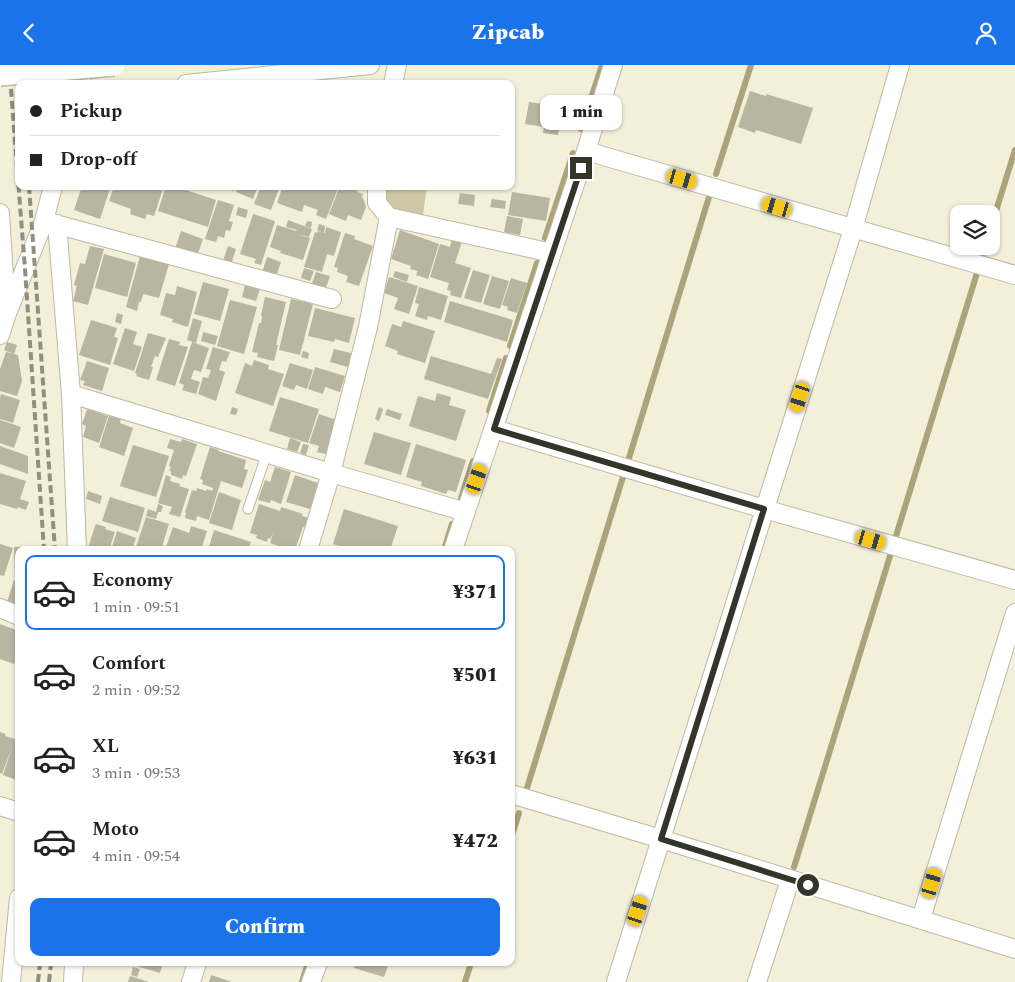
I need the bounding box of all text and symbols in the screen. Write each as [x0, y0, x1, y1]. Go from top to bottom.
text: Zipcab [471, 16, 544, 49]
icon: back [15, 19, 43, 47]
icon: person [972, 19, 1000, 47]
callout: 1 min [540, 96, 622, 131]
text: Pickup [60, 97, 122, 126]
text: 1 min [559, 100, 603, 124]
text: Drop-off [60, 145, 137, 174]
route end [570, 157, 592, 179]
car [665, 168, 698, 190]
car [760, 196, 793, 218]
map controls [950, 205, 1000, 255]
button: layers [950, 205, 1000, 255]
car [788, 380, 811, 414]
car [465, 462, 488, 496]
car [854, 529, 887, 551]
text: Economy [92, 566, 173, 595]
icon: car [32, 570, 77, 615]
text: ¥371 [452, 578, 498, 607]
text: 1 min · 09:51 [92, 595, 180, 619]
text: Comfort [92, 649, 166, 678]
icon: car [32, 653, 77, 698]
text: ¥501 [452, 661, 498, 690]
text: 2 min · 09:52 [92, 678, 180, 702]
text: XL [92, 732, 119, 761]
icon: car [32, 736, 77, 781]
text: ¥631 [452, 744, 498, 773]
text: 3 min · 09:53 [92, 761, 180, 785]
text: Moto [92, 815, 139, 844]
icon: car [32, 819, 77, 864]
text: ¥472 [452, 827, 498, 856]
text: 4 min · 09:54 [92, 844, 180, 868]
car [920, 866, 943, 900]
route start [797, 874, 819, 896]
car [626, 894, 649, 928]
button: Confirm [30, 898, 500, 956]

